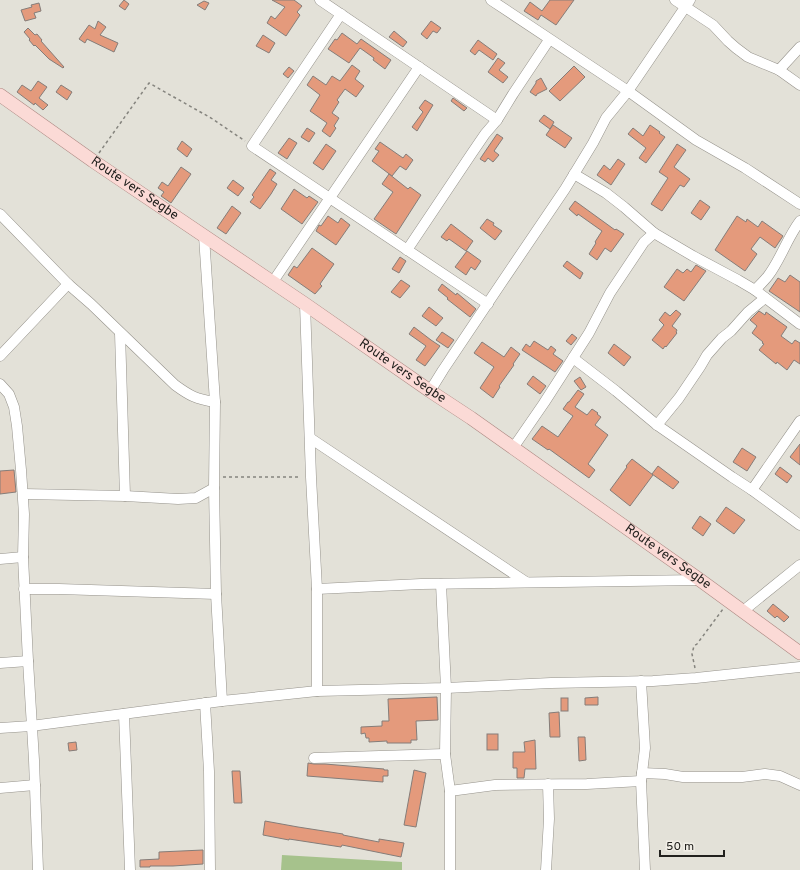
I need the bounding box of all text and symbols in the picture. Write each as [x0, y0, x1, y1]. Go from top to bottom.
street label: Route vers Segbe [88, 154, 181, 224]
street label: Route vers Segbe [356, 336, 449, 407]
street label: Route vers Segbe [621, 521, 714, 593]
scale bar [660, 832, 724, 858]
text: 50 m [666, 839, 694, 855]

